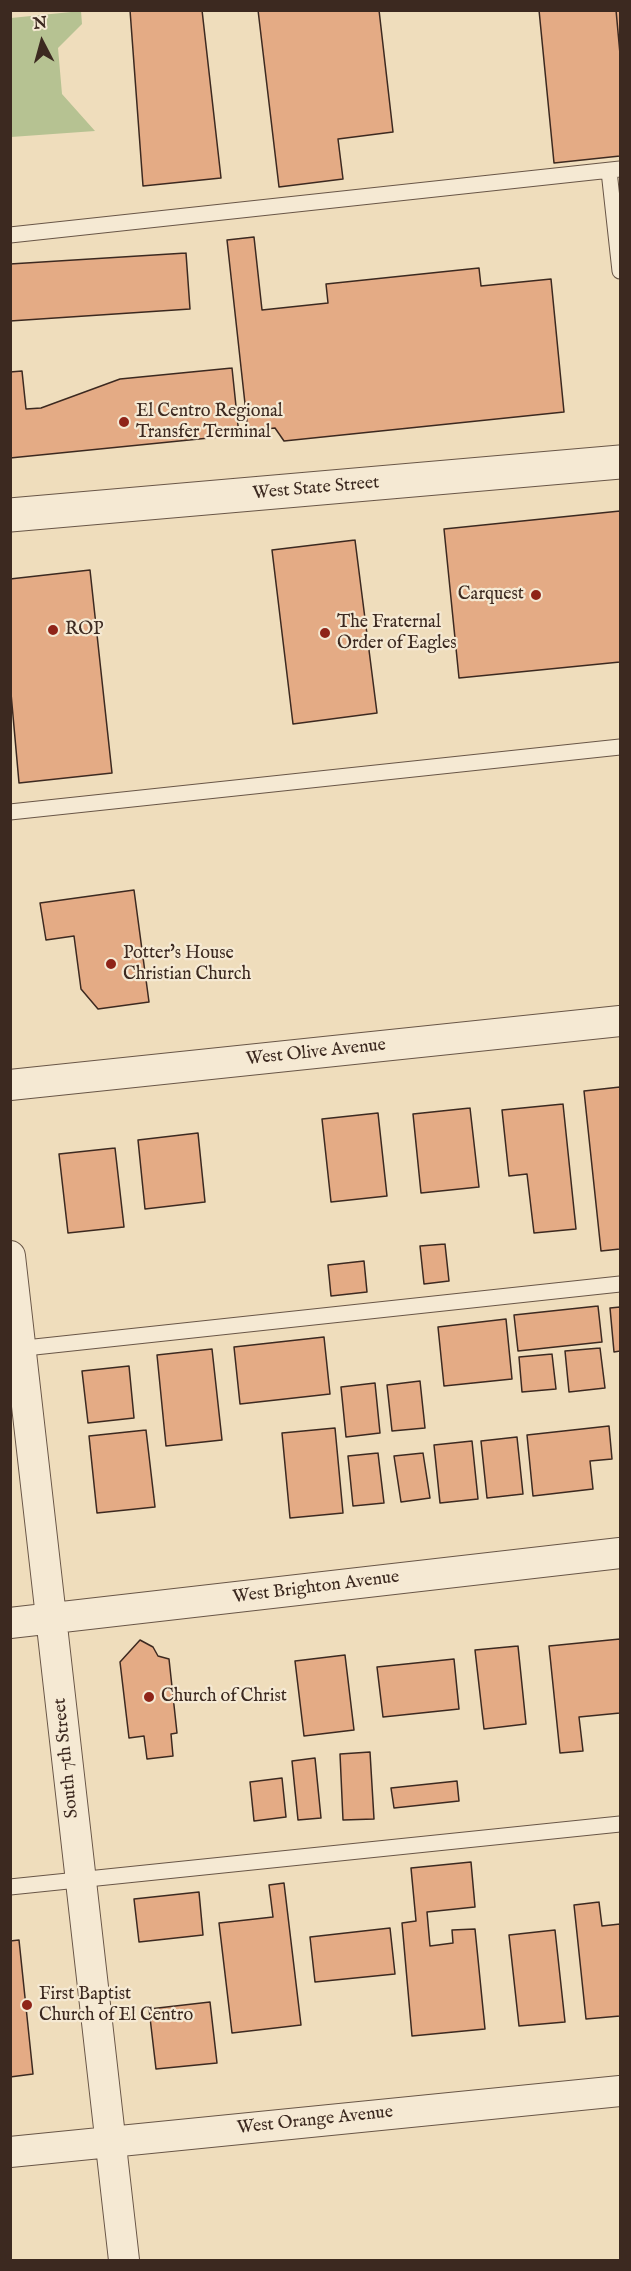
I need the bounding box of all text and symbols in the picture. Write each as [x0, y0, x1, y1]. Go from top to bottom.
north arrow [12, 12, 72, 72]
text: N [32, 13, 48, 35]
place label: El Centro Regional Transfer Terminal [136, 401, 283, 444]
marker: El Centro Regional Transfer Terminal [117, 415, 131, 429]
street label: West State Street [252, 473, 380, 505]
place label: Carquest [458, 584, 524, 606]
marker: Carquest [529, 588, 543, 602]
place label: The Fraternal Order of Eagles [337, 612, 456, 654]
place label: ROP [65, 619, 103, 641]
marker: ROP [46, 623, 60, 637]
marker: The Fraternal Order of Eagles [318, 626, 332, 640]
place label: Potter's House Christian Church [123, 943, 251, 986]
marker: Potter's House Christian Church [104, 957, 118, 971]
street label: West Olive Avenue [245, 1035, 387, 1071]
street label: West Brighton Avenue [231, 1567, 401, 1609]
place label: Church of Christ [161, 1686, 287, 1708]
marker: Church of Christ [142, 1690, 156, 1704]
street label: South 7th Street [50, 1697, 84, 1819]
place label: First Baptist Church of El Centro [39, 1984, 193, 2026]
marker: First Baptist Church of El Centro [20, 1998, 34, 2012]
street label: West Orange Avenue [236, 2102, 394, 2140]

